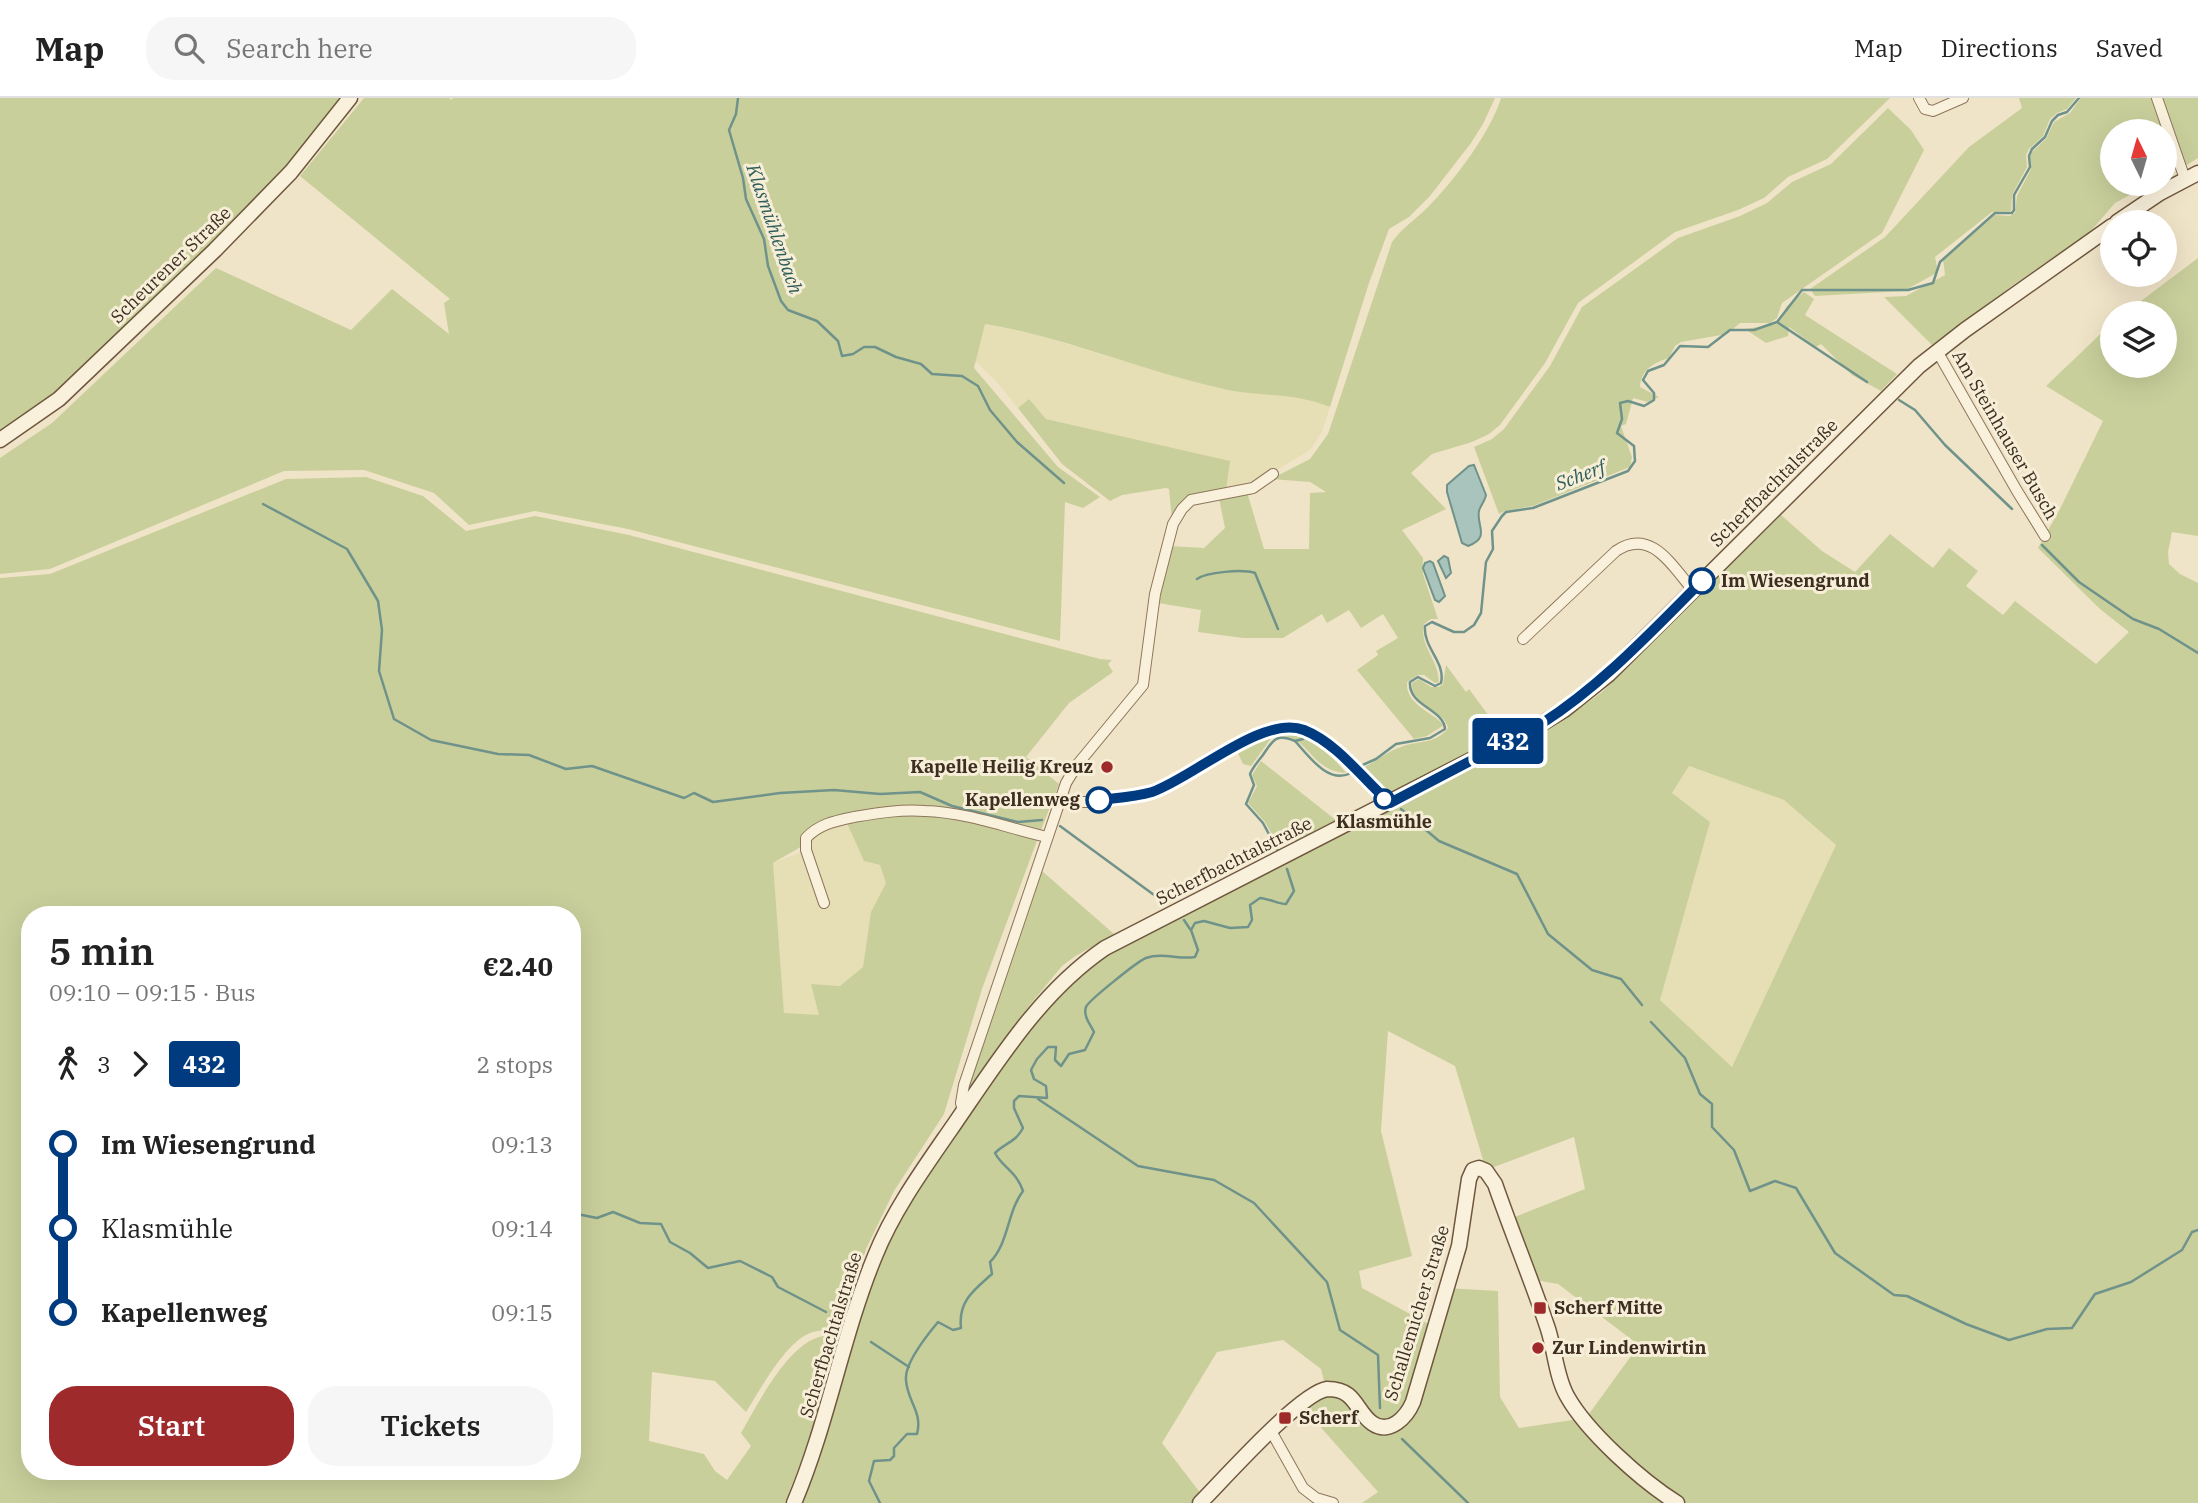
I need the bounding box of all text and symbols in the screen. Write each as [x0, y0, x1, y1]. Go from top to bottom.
search box [146, 17, 636, 80]
text: Map [35, 27, 104, 70]
icon: search [170, 29, 208, 67]
text: Search here [226, 31, 373, 65]
text: Map [1854, 32, 1903, 64]
text: Directions [1941, 32, 2058, 64]
text: Saved [2096, 32, 2163, 64]
north arrow [2100, 119, 2177, 196]
map controls [2100, 119, 2177, 378]
water label: Klasmühlenbach [741, 160, 809, 298]
street label: Scheurener Straße [106, 201, 236, 328]
button: locate [2100, 210, 2177, 287]
button: layers [2100, 301, 2177, 378]
street label: Am Steinhauser Busch [1947, 346, 2064, 524]
street label: Scherfbachtalstraße [1705, 414, 1843, 552]
water label: Scherf [1551, 453, 1611, 496]
marker: Im Wiesengrund [1689, 568, 1715, 594]
place label: Im Wiesengrund [1721, 569, 1870, 592]
line badge: 432 [1468, 718, 1548, 764]
text: 432 [1486, 725, 1530, 757]
place label: Kapelle Heilig Kreuz [910, 755, 1093, 778]
marker: Kapelle Heilig Kreuz [1099, 759, 1115, 775]
marker: Kapellenweg [1086, 787, 1112, 813]
place label: Kapellenweg [965, 788, 1081, 811]
marker: Klasmühle [1374, 789, 1394, 809]
place label: Klasmühle [1336, 810, 1432, 833]
street label: Scherfbachtalstraße [1152, 811, 1316, 910]
text: 5 min [49, 926, 155, 975]
text: €2.40 [483, 949, 553, 983]
text: 09:10 – 09:15 · Bus [49, 977, 256, 1007]
icon: walk [49, 1045, 87, 1083]
icon: forward [121, 1045, 159, 1083]
text: 432 [183, 1048, 226, 1080]
text: 3 [97, 1049, 111, 1079]
text: 2 stops [476, 1049, 553, 1079]
text: Im Wiesengrund [101, 1127, 316, 1161]
text: 09:13 [491, 1129, 553, 1159]
text: Klasmühle [101, 1211, 233, 1245]
text: 09:14 [491, 1213, 553, 1243]
street label: Schallemicher Straße [1379, 1222, 1454, 1403]
street label: Scherfbachtalstraße [794, 1249, 867, 1420]
text: Kapellenweg [101, 1295, 267, 1329]
place label: Scherf Mitte [1554, 1296, 1663, 1319]
text: 09:15 [491, 1297, 553, 1327]
marker: Scherf Mitte [1532, 1300, 1548, 1316]
place label: Zur Lindenwirtin [1552, 1336, 1706, 1359]
marker: Zur Lindenwirtin [1530, 1340, 1546, 1356]
button: Start [49, 1386, 294, 1466]
button: Tickets [308, 1386, 553, 1466]
place label: Scherf [1299, 1406, 1360, 1429]
marker: Scherf [1277, 1410, 1293, 1426]

